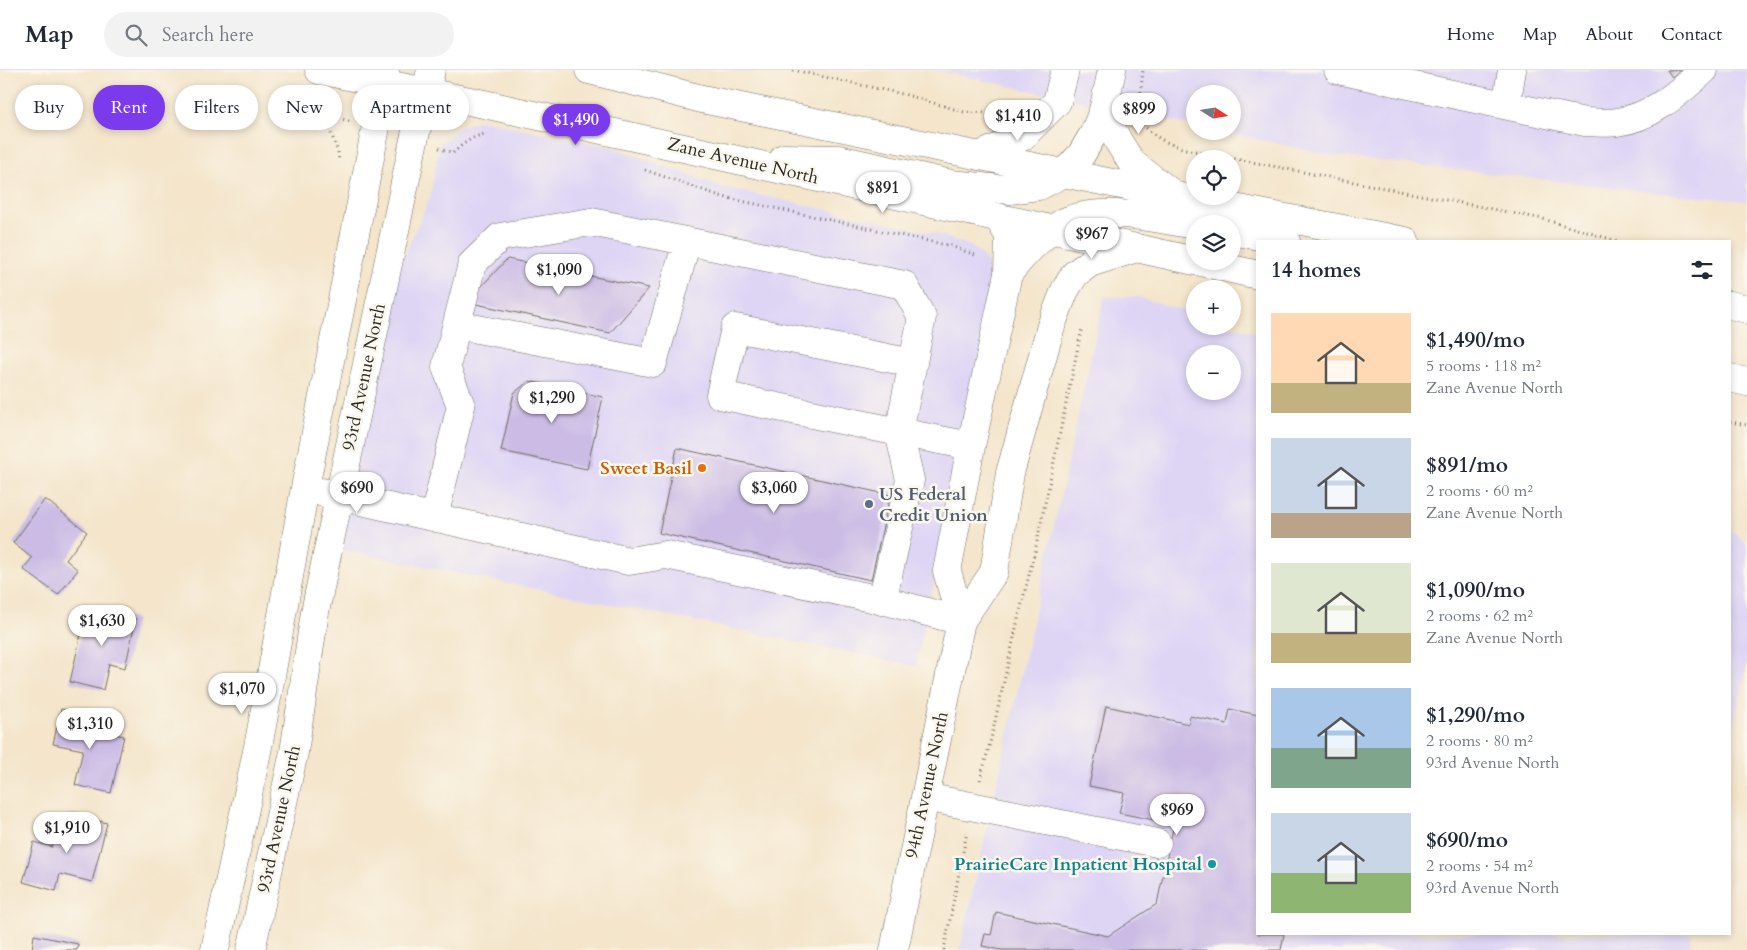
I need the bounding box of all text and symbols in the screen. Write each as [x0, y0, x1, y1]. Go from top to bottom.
search box [104, 12, 454, 57]
text: Map [25, 18, 74, 51]
icon: search [122, 21, 150, 49]
text: Search here [162, 22, 254, 48]
text: Home [1447, 22, 1495, 47]
text: Map [1523, 22, 1557, 47]
text: About [1585, 22, 1633, 47]
text: Contact [1661, 22, 1722, 47]
chip: Buy [15, 85, 83, 130]
chip: Rent [93, 85, 165, 130]
chip: Filters [175, 85, 258, 130]
chip: New [268, 85, 342, 130]
chip: Apartment [352, 85, 469, 130]
north arrow [1186, 85, 1241, 140]
map controls [1186, 85, 1241, 400]
pin: $899 [1109, 92, 1169, 135]
text: $899 [1123, 98, 1155, 120]
pin: $1,410 [977, 100, 1059, 142]
pin: $1,490 [535, 104, 617, 146]
text: $1,410 [995, 105, 1041, 127]
text: $1,490 [553, 109, 599, 131]
street label: Zane Avenue North [665, 131, 821, 191]
button: locate [1186, 150, 1241, 205]
pin: $891 [853, 172, 913, 214]
text: $891 [867, 177, 899, 199]
button: layers [1186, 215, 1241, 270]
pin: $967 [1062, 218, 1122, 260]
text: $967 [1076, 223, 1108, 245]
pin: $1,090 [518, 254, 600, 296]
text: 14 homes [1271, 256, 1361, 285]
icon: filters [1688, 256, 1716, 284]
text: $1,090 [536, 259, 582, 281]
button: + [1186, 280, 1241, 335]
street label: 93rd Avenue North [336, 301, 392, 453]
text: $1,490/mo [1426, 326, 1525, 355]
icon: home [1311, 333, 1371, 393]
button: − [1186, 345, 1241, 400]
text: 5 rooms · 118 m² [1426, 355, 1541, 377]
text: Zane Avenue North [1426, 377, 1563, 399]
pin: $1,290 [511, 382, 593, 424]
text: $1,290 [529, 387, 575, 409]
text: $891/mo [1426, 451, 1508, 480]
place label: Sweet Basil [600, 456, 692, 481]
icon: home [1311, 458, 1371, 518]
marker: Sweet Basil [696, 462, 708, 474]
pin: $690 [327, 472, 387, 514]
pin: $3,060 [733, 472, 815, 514]
text: $690 [341, 477, 373, 499]
text: $3,060 [751, 477, 797, 499]
text: 2 rooms · 60 m² [1426, 480, 1533, 502]
place label: US Federal Credit Union [879, 482, 988, 528]
marker: US Federal Credit Union [863, 498, 875, 510]
text: Zane Avenue North [1426, 502, 1563, 524]
text: $1,090/mo [1426, 576, 1525, 605]
icon: home [1311, 583, 1371, 643]
pin: $1,630 [61, 604, 143, 647]
text: 2 rooms · 62 m² [1426, 605, 1533, 627]
text: $1,630 [79, 610, 125, 632]
text: Zane Avenue North [1426, 627, 1563, 649]
pin: $1,070 [201, 672, 283, 715]
text: $1,070 [219, 678, 265, 700]
text: $1,290/mo [1426, 701, 1525, 730]
pin: $1,310 [49, 708, 131, 750]
icon: home [1311, 708, 1371, 768]
street label: 94th Avenue North [899, 709, 955, 861]
text: $1,310 [67, 713, 113, 735]
text: 2 rooms · 80 m² [1426, 730, 1533, 752]
street label: 93rd Avenue North [251, 743, 307, 895]
text: 93rd Avenue North [1426, 752, 1559, 774]
pin: $969 [1147, 794, 1207, 836]
text: $969 [1161, 799, 1193, 821]
pin: $1,910 [26, 812, 108, 854]
text: $1,910 [44, 817, 90, 839]
text: $690/mo [1426, 826, 1508, 855]
icon: home [1311, 833, 1371, 893]
place label: PrairieCare Inpatient Hospital [954, 852, 1202, 877]
text: 2 rooms · 54 m² [1426, 855, 1533, 877]
marker: PrairieCare Inpatient Hospital [1206, 858, 1218, 870]
text: 93rd Avenue North [1426, 877, 1559, 899]

